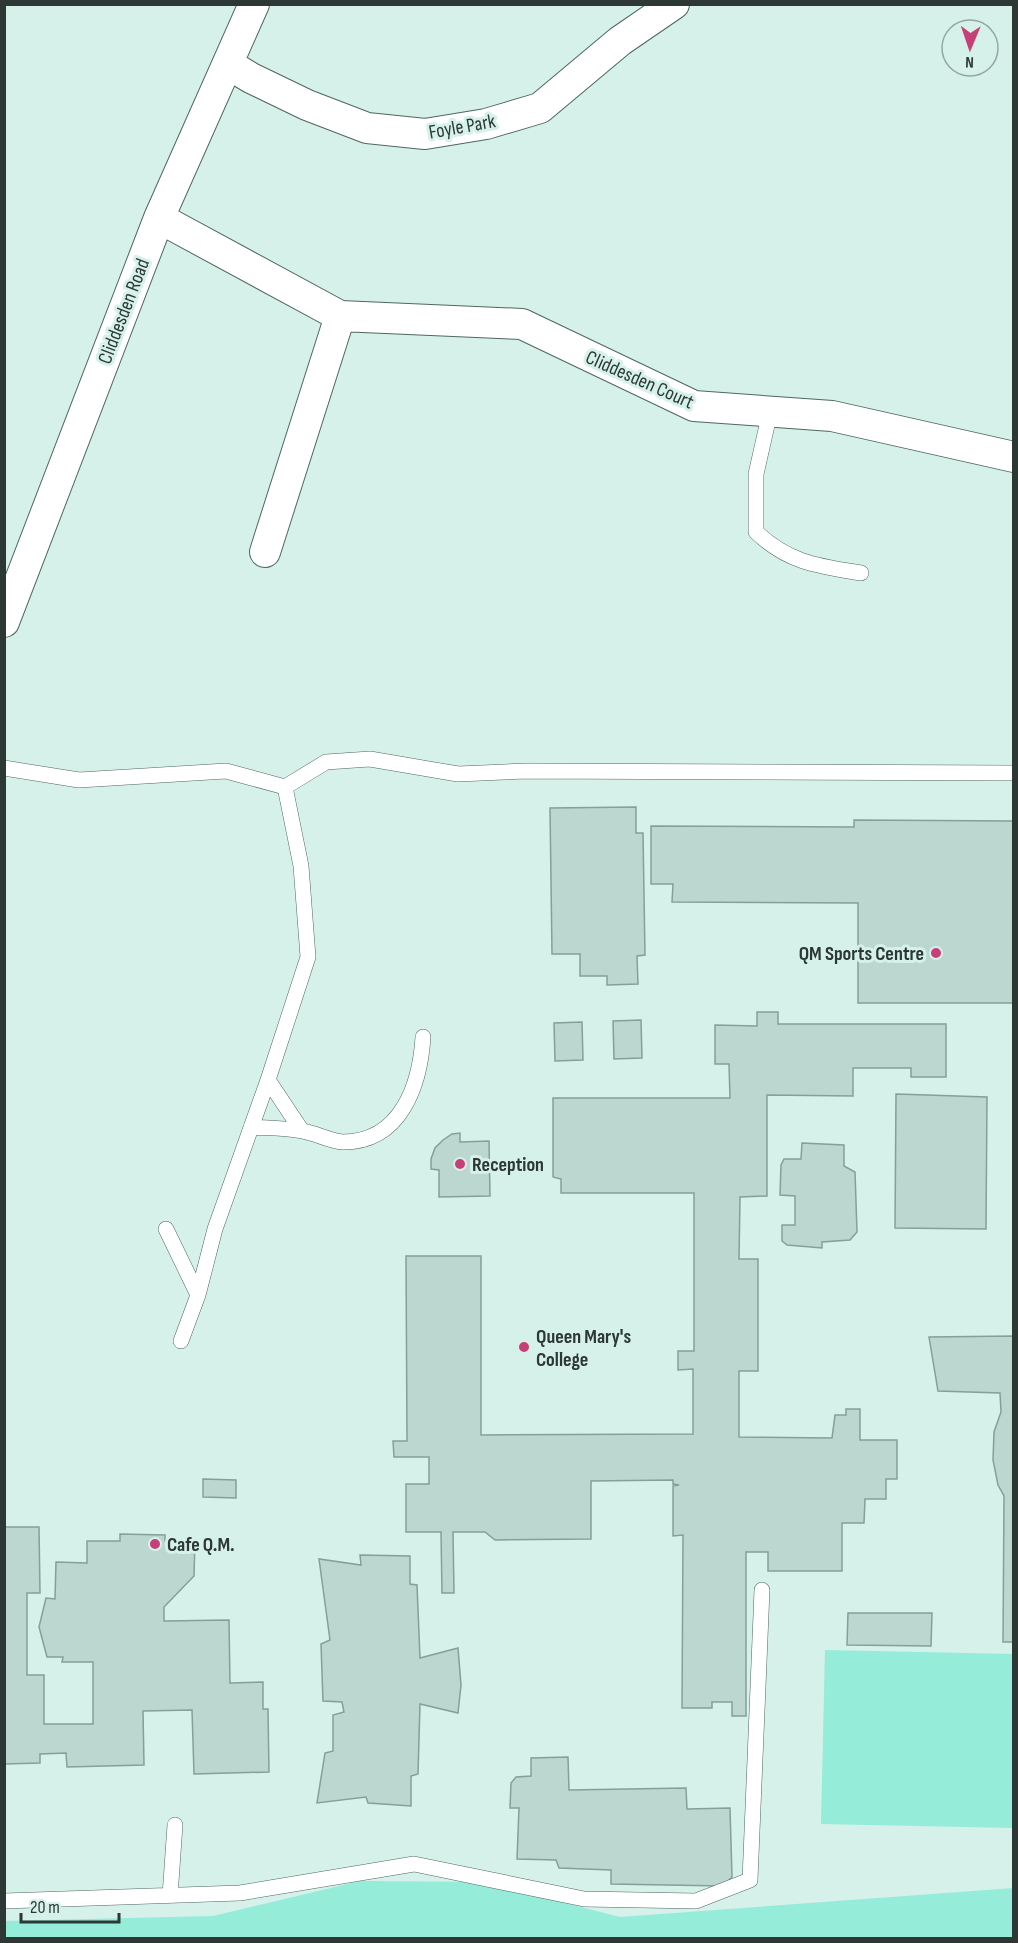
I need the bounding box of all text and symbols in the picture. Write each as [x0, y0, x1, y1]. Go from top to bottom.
north arrow [940, 18, 1000, 78]
text: N [965, 52, 974, 71]
street label: Foyle Park [427, 109, 498, 145]
street label: Cliddesden Road [93, 255, 155, 367]
street label: Cliddesden Court [582, 345, 697, 414]
place label: QM Sports Centre [799, 942, 924, 966]
marker: QM Sports Centre [929, 946, 943, 960]
place label: Reception [472, 1153, 544, 1177]
marker: Reception [453, 1157, 467, 1171]
place label: Queen Mary's College [536, 1325, 631, 1372]
marker: Queen Mary's College [517, 1340, 531, 1354]
place label: Cafe Q.M. [167, 1533, 235, 1557]
marker: Cafe Q.M. [148, 1537, 162, 1551]
scale bar [21, 1886, 118, 1924]
text: 20 m [30, 1897, 60, 1918]

